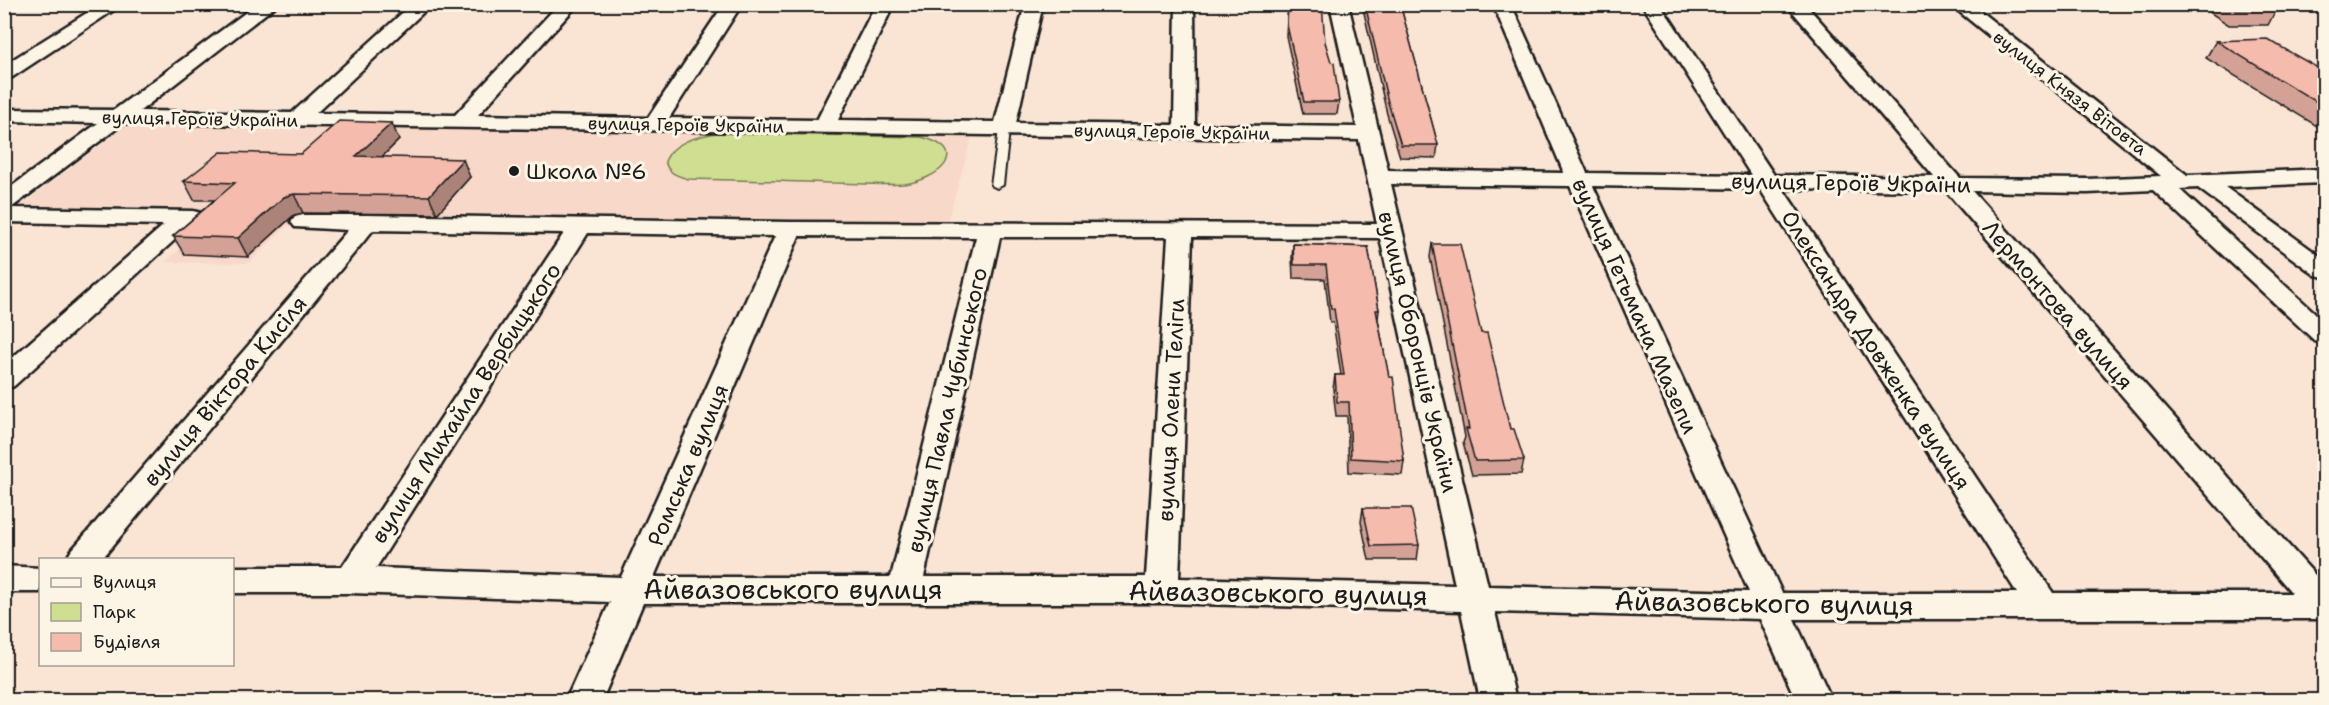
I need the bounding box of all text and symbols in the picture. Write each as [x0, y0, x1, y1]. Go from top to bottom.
street label: вулиця Князя Вітовта [1988, 25, 2152, 161]
street label: вулиця Героїв України [102, 105, 299, 133]
street label: вулиця Героїв України [588, 111, 785, 139]
street label: вулиця Героїв України [1074, 118, 1271, 146]
place label: Школа №6 [526, 157, 647, 186]
marker: Школа №6 [507, 164, 521, 178]
street label: вулиця Героїв України [1731, 166, 1971, 200]
street label: вулиця Гетьмана Мазепи [1565, 174, 1705, 438]
street label: Олександра Довженка вулиця [1775, 205, 1977, 495]
street label: вулиця Оборонців України [1371, 208, 1465, 496]
street label: Лермонтова вулиця [1976, 214, 2140, 396]
street label: вулиця Михайла Вербицького [364, 257, 568, 549]
street label: вулиця Павла Чубинського [900, 265, 994, 555]
street label: вулиця Віктора Кисіля [137, 290, 313, 492]
street label: вулиця Олени Теліги [1151, 298, 1191, 522]
street label: Ромська вулиця [641, 380, 735, 550]
legend [39, 558, 234, 666]
text: Вулиця [93, 570, 157, 594]
street label: Айвазовського вулиця [643, 571, 943, 608]
street label: Айвазовського вулиця [1128, 572, 1428, 614]
street label: Айвазовського вулиця [1614, 582, 1914, 624]
text: Парк [93, 600, 136, 624]
text: Будівля [93, 630, 161, 654]

